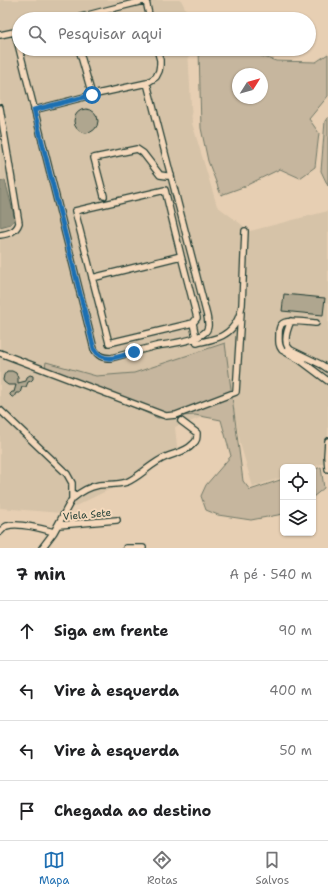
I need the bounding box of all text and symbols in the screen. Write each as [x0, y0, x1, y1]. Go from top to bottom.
search box [12, 12, 316, 56]
icon: search [26, 23, 48, 45]
text: Pesquisar aqui [58, 24, 162, 44]
north arrow [232, 68, 268, 104]
route start [83, 86, 101, 104]
route end [125, 343, 143, 361]
map controls [280, 464, 316, 536]
button: locate [280, 464, 316, 500]
button: layers [280, 500, 316, 536]
street label: Viela Sete [62, 506, 112, 523]
text: 7 min [16, 563, 66, 585]
text: A pé · 540 m [230, 566, 312, 583]
icon: ahead [16, 620, 38, 642]
text: Siga em frente [54, 621, 169, 641]
text: 90 m [278, 622, 312, 639]
icon: left [16, 680, 38, 702]
text: Vire à esquerda [54, 681, 179, 701]
text: 400 m [269, 682, 312, 699]
icon: left [16, 740, 38, 762]
text: Vire à esquerda [54, 741, 179, 761]
text: 50 m [279, 742, 312, 759]
icon: arrive [16, 800, 38, 822]
text: Chegada ao destino [54, 801, 211, 821]
tab: Mapa [39, 849, 69, 888]
tab: Rotas [147, 849, 178, 888]
tab: Salvos [255, 849, 289, 888]

